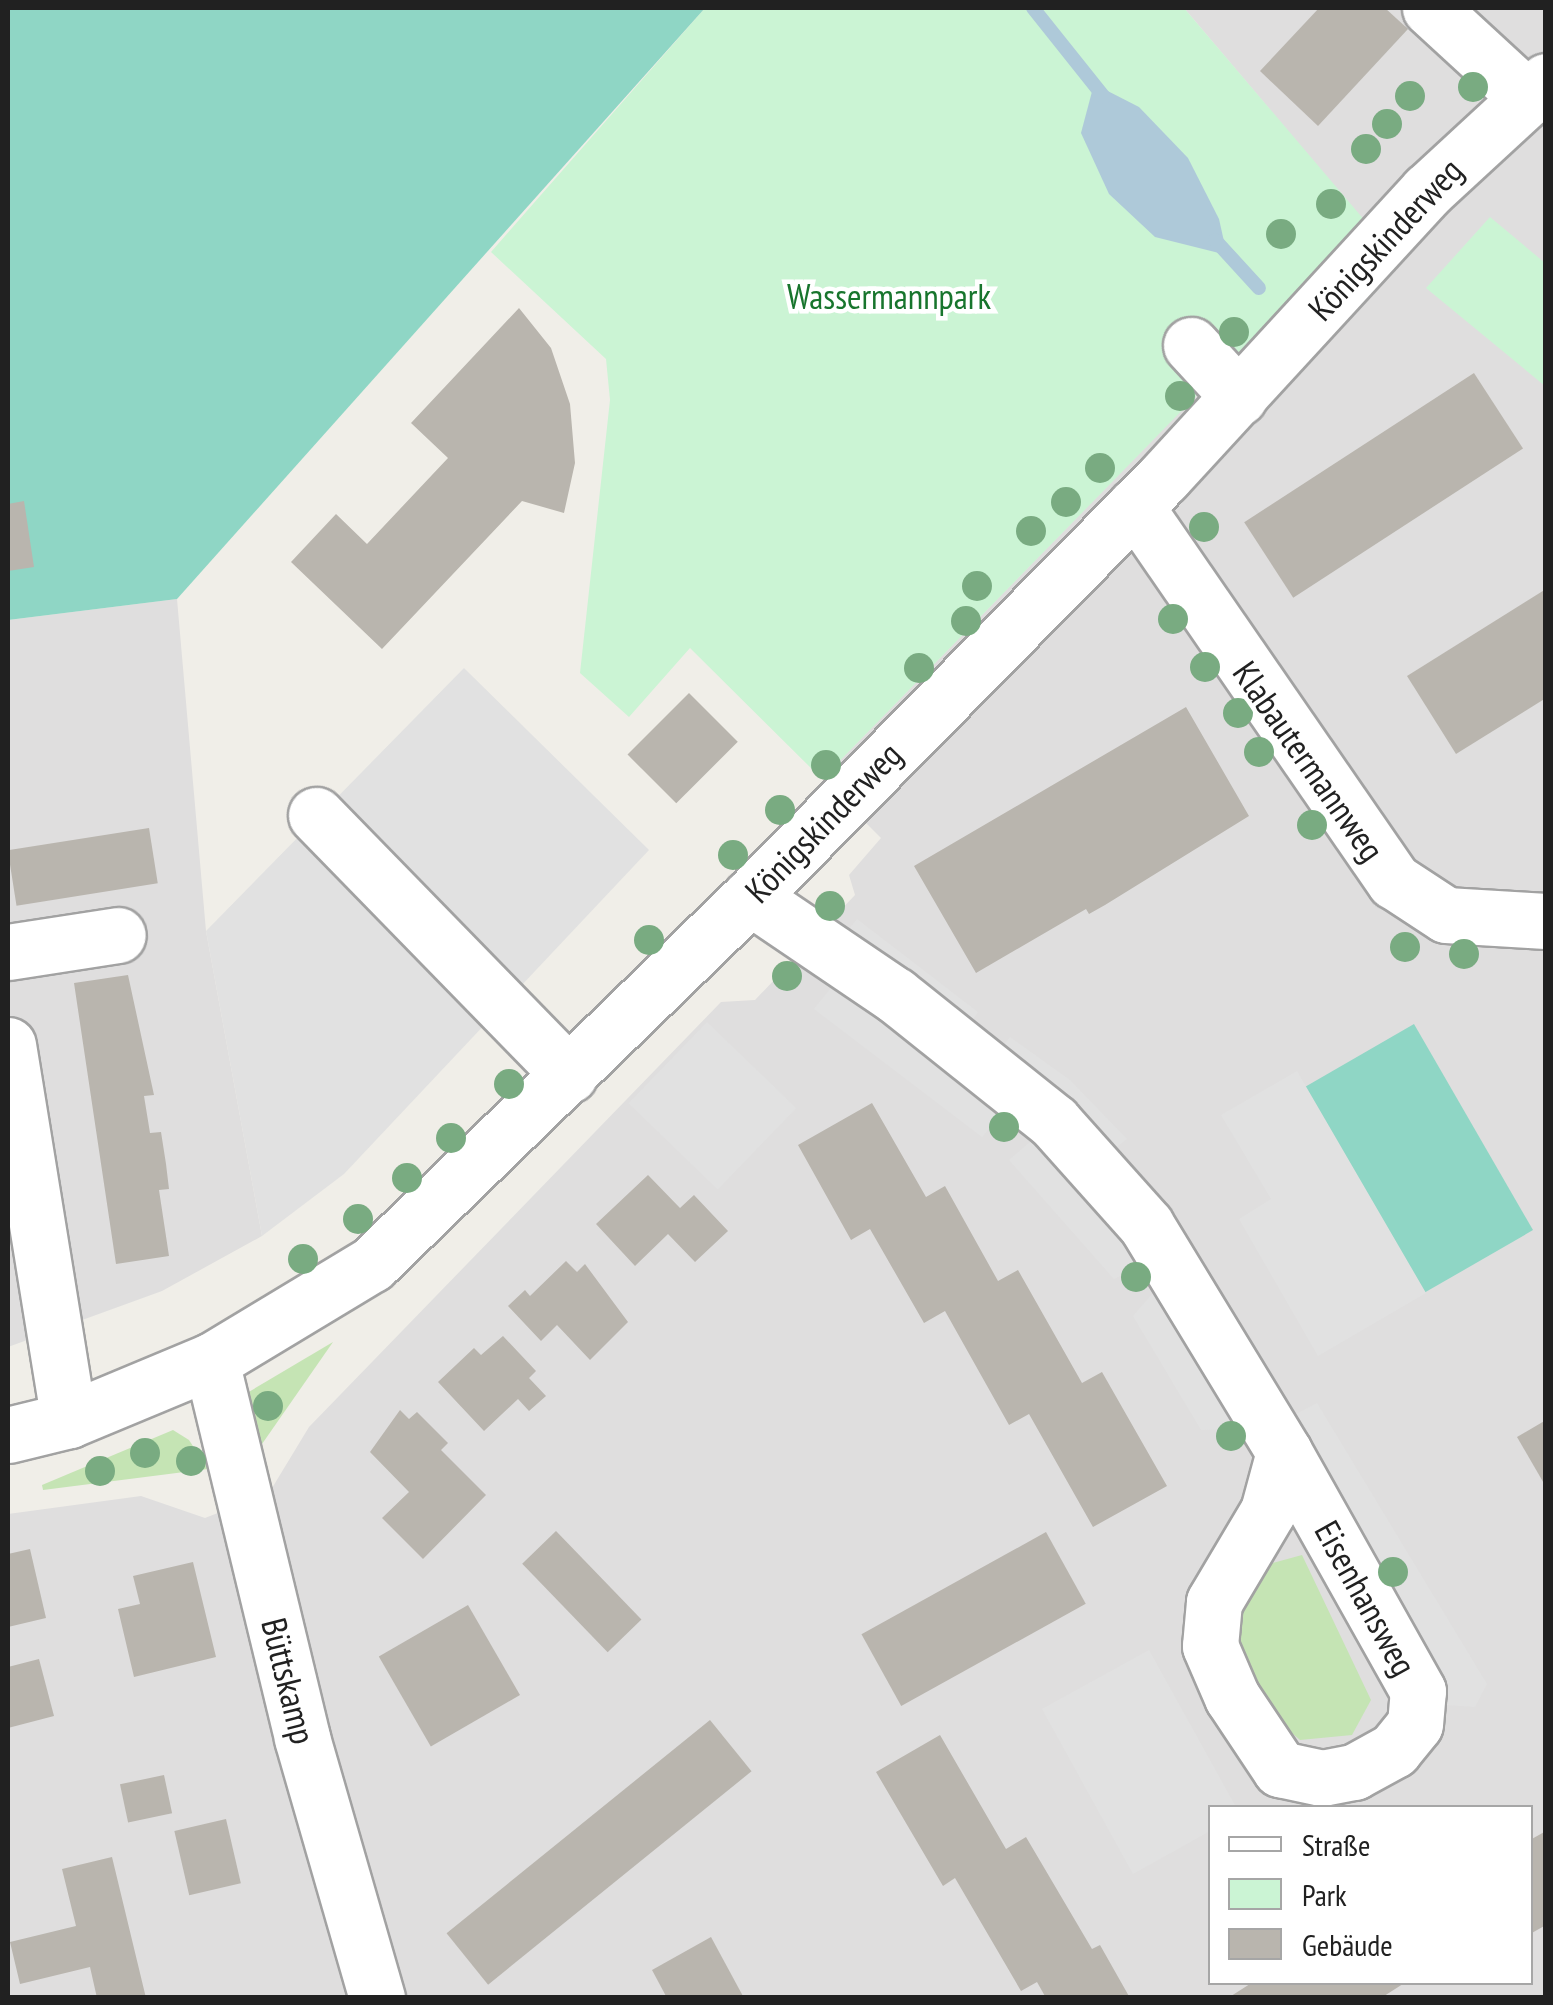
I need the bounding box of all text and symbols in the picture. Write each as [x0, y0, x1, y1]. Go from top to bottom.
street label: Königskinderweg [1299, 149, 1471, 329]
park label: Wassermannpark [787, 275, 991, 317]
street label: Klabautermannweg [1225, 653, 1393, 869]
street label: Königskinderweg [736, 733, 910, 911]
street label: Eisenhansweg [1306, 1513, 1426, 1683]
street label: Büttskamp [253, 1614, 325, 1748]
legend [1208, 1805, 1533, 1985]
text: Straße [1302, 1825, 1370, 1864]
text: Park [1302, 1875, 1347, 1914]
text: Gebäude [1302, 1925, 1393, 1964]

